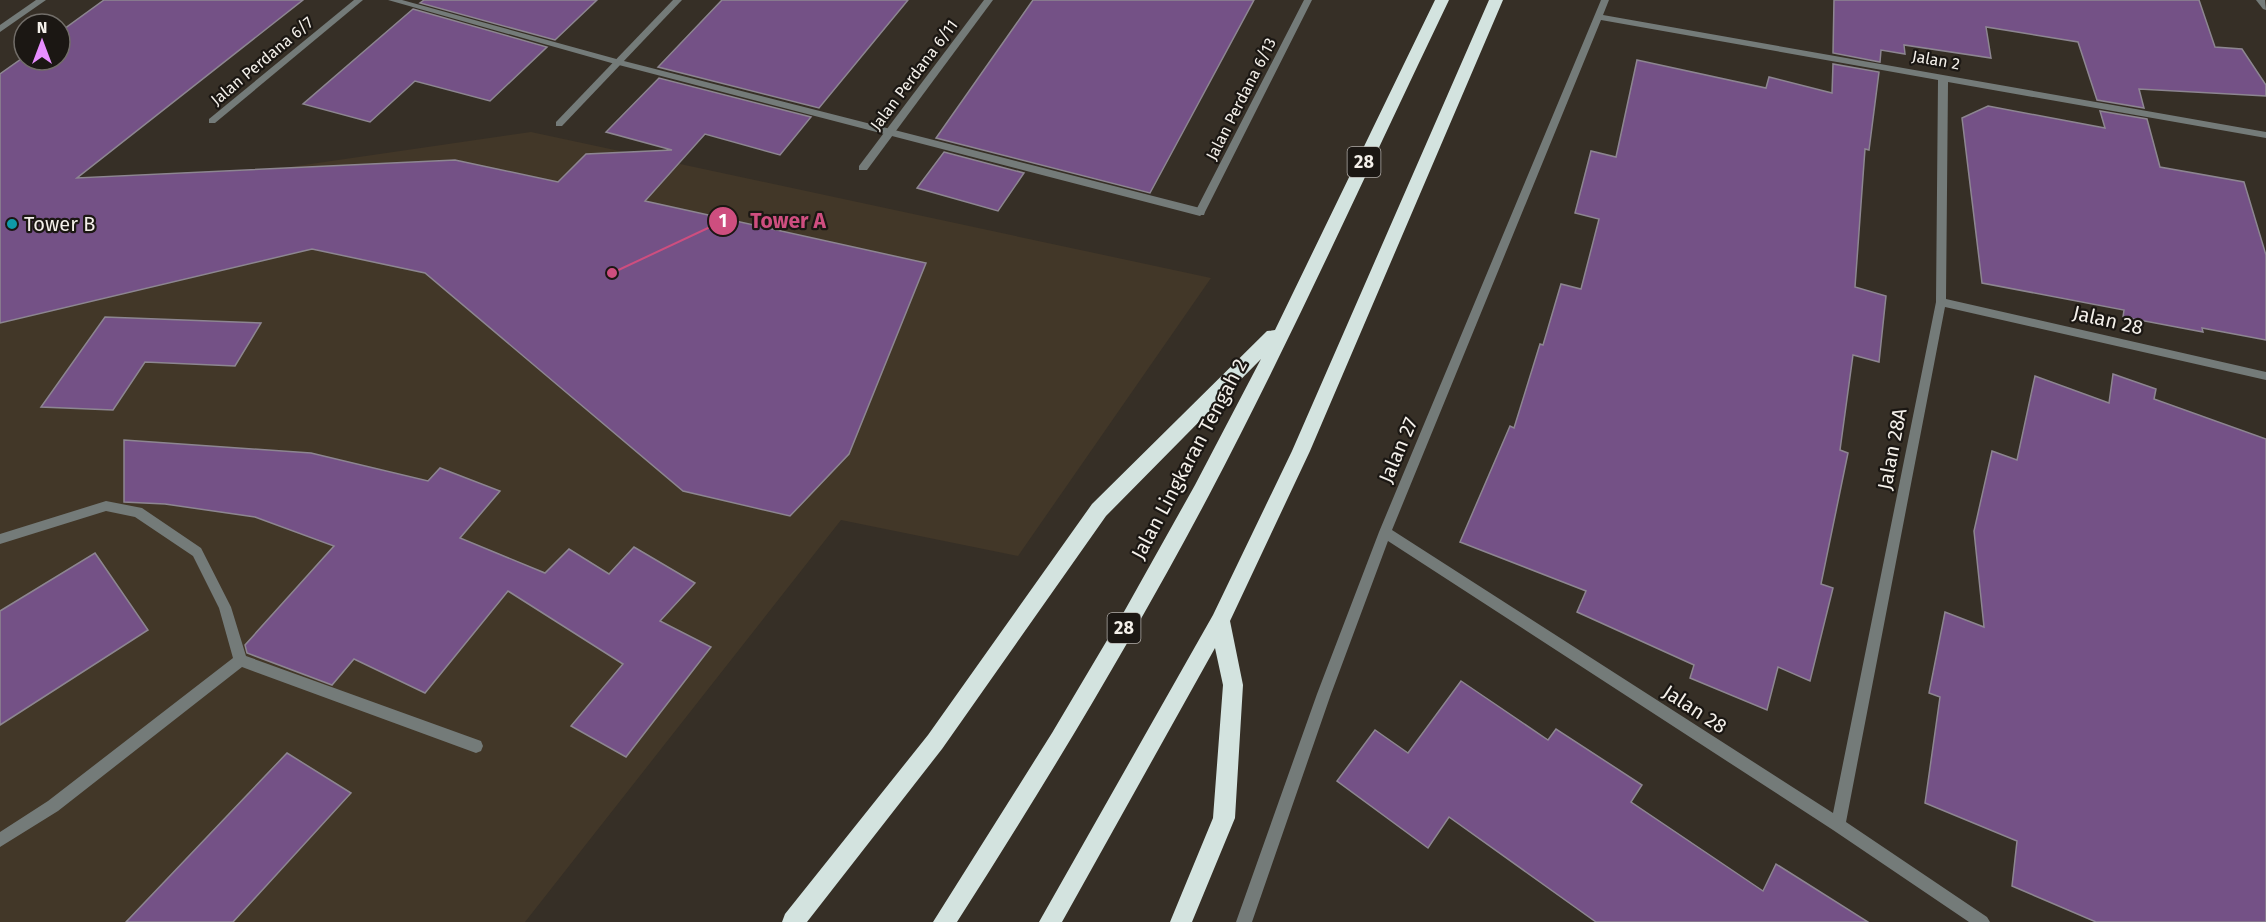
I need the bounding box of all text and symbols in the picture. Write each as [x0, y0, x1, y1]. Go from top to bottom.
north arrow [12, 12, 72, 72]
street label: Jalan Perdana 6/7 [207, 13, 317, 109]
street label: Jalan Perdana 6/11 [866, 16, 962, 134]
text: N [37, 18, 47, 37]
street label: Jalan Perdana 6/13 [1202, 35, 1280, 163]
street label: Jalan 2 [1911, 46, 1961, 74]
road number: 28 [1348, 147, 1380, 177]
callout: Tower A [708, 202, 838, 241]
text: Tower A [750, 208, 826, 234]
text: 1 [719, 210, 727, 232]
place label: Tower B [24, 212, 95, 236]
marker: Tower B [5, 217, 19, 231]
street label: Jalan 28 [2071, 300, 2145, 340]
street label: Jalan Lingkaran Tengah 2 [1126, 355, 1252, 563]
street label: Jalan 28A [1872, 406, 1912, 492]
street label: Jalan 27 [1373, 413, 1423, 486]
road number: 28 [1108, 613, 1140, 643]
street label: Jalan 28 [1659, 679, 1731, 739]

